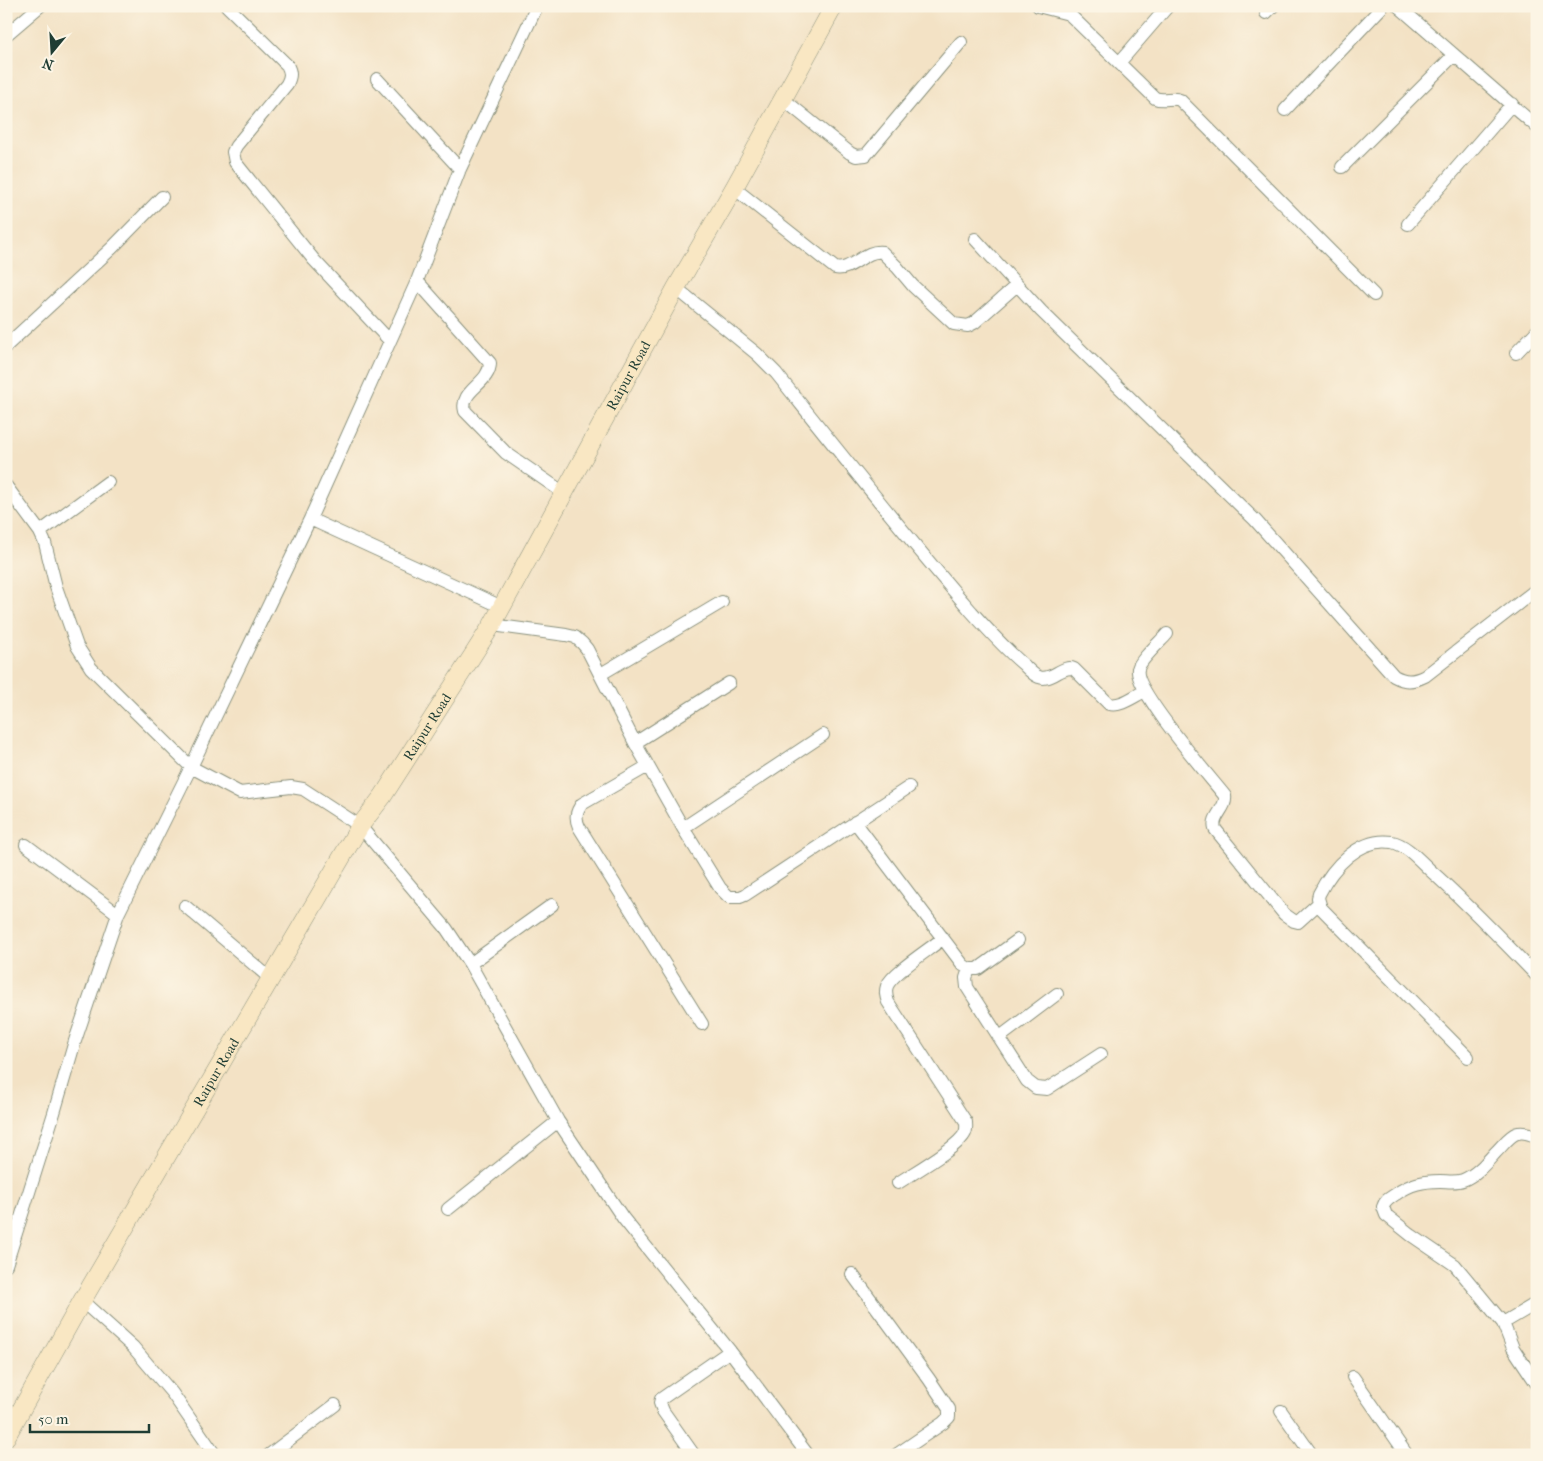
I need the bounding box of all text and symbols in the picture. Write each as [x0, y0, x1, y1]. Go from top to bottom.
north arrow [28, 28, 78, 78]
text: N [40, 54, 56, 74]
street label: Raipur Road [602, 337, 654, 413]
street label: Raipur Road [399, 690, 455, 764]
street label: Raipur Road [189, 1034, 243, 1109]
scale bar [30, 1401, 149, 1433]
text: 50 m [38, 1410, 69, 1428]

